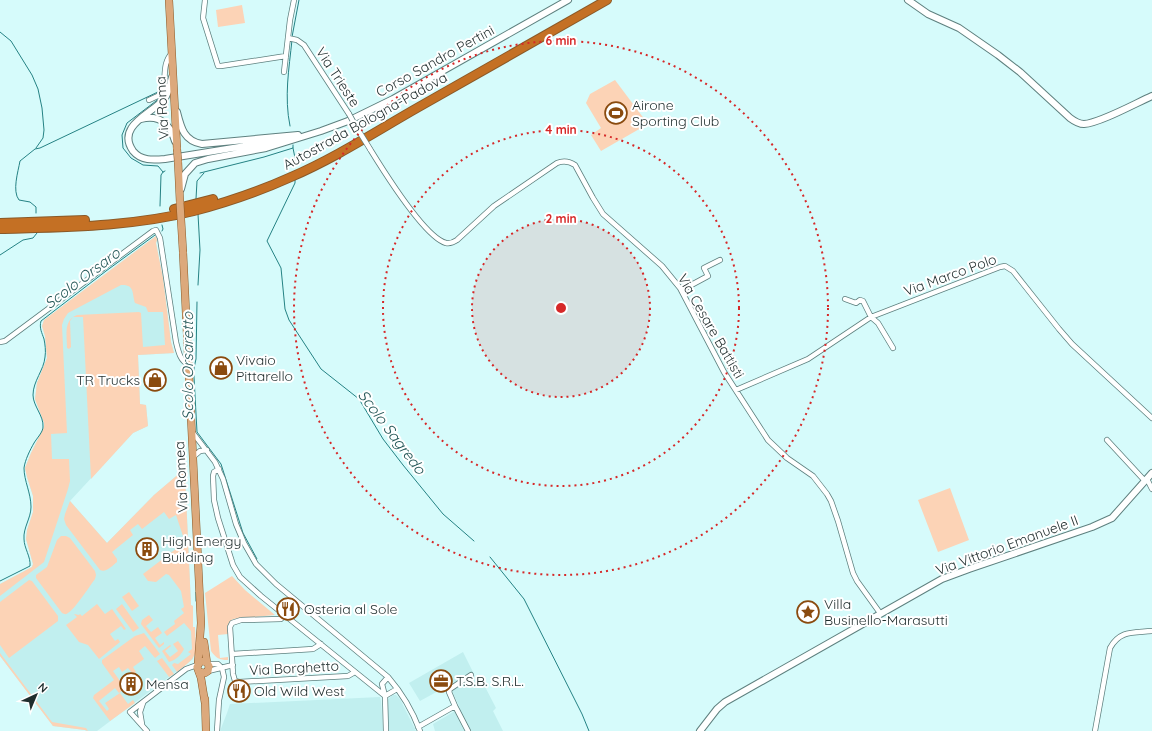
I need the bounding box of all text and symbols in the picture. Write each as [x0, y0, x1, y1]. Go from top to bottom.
street label: Corso Sandro Pertini [373, 21, 497, 101]
text: 6 min [545, 33, 577, 48]
street label: Via Trieste [312, 44, 364, 110]
street label: Autostrada Bologna-Padova [280, 68, 450, 174]
street label: Via Roma [151, 76, 173, 140]
place label: Airone Sporting Club [632, 96, 719, 130]
sports icon: Airone Sporting Club [603, 100, 629, 126]
text: 4 min [545, 122, 577, 137]
text: 2 min [545, 211, 577, 226]
water label: Scolo Orsaro [40, 243, 124, 313]
street label: Via Marco Polo [901, 250, 999, 300]
street label: Via Cesare Battisti [674, 270, 748, 382]
centre of rings [554, 301, 568, 315]
water label: Scolo Orsaretto [178, 311, 197, 420]
place label: Vivaio Pittarello [236, 351, 293, 385]
shop icon: Vivaio Pittarello [208, 355, 234, 381]
shop icon: TR Trucks [142, 367, 168, 393]
place label: TR Trucks [76, 371, 140, 389]
water label: Scolo Sagredo [354, 386, 430, 479]
street label: Via Romea [170, 441, 192, 513]
street label: Via Vittorio Emanuele II [933, 511, 1081, 579]
place label: High Energy Building [162, 532, 241, 566]
building icon: High Energy Building [134, 536, 160, 562]
place label: Villa Businello-Marasutti [824, 595, 948, 629]
restaurant icon: Osteria al Sole [275, 596, 301, 622]
place icon: Villa Businello-Marasutti [795, 599, 821, 625]
place label: Osteria al Sole [304, 600, 397, 618]
street label: Via Borghetto [249, 657, 339, 679]
office icon: T.S.B. S.R.L. [428, 668, 454, 694]
building icon: Mensa [118, 671, 144, 697]
place label: T.S.B. S.R.L. [456, 672, 524, 690]
north arrow [16, 675, 56, 715]
place label: Mensa [146, 675, 189, 693]
restaurant icon: Old Wild West [226, 678, 252, 704]
text: N [35, 680, 51, 696]
place label: Old Wild West [254, 682, 345, 700]

